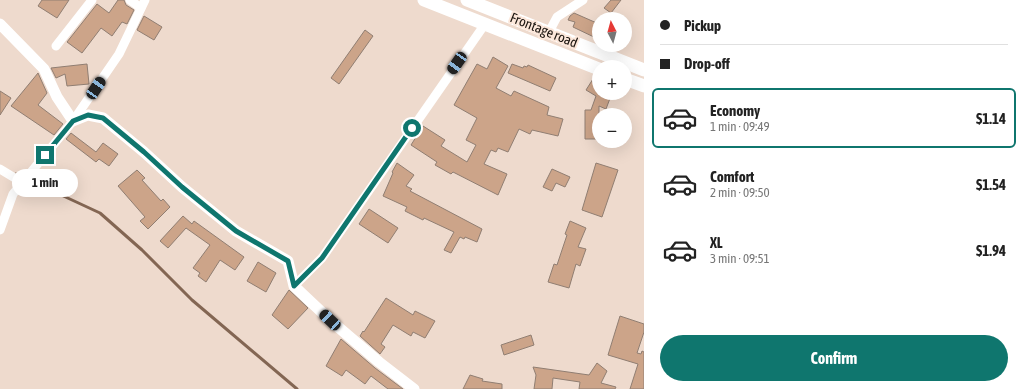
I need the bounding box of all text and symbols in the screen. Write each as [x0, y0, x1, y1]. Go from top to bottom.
street label: Frontage road [508, 9, 580, 51]
north arrow [592, 12, 632, 52]
map controls [592, 12, 632, 148]
text: Pickup [684, 17, 721, 34]
car [445, 50, 469, 76]
text: Drop-off [684, 55, 730, 72]
button: + [592, 60, 632, 100]
car [84, 75, 108, 101]
icon: car [662, 100, 698, 136]
text: Economy [710, 102, 760, 119]
button: − [592, 108, 632, 148]
text: $1.14 [976, 110, 1006, 127]
route start [403, 119, 421, 137]
text: 1 min · 09:49 [710, 119, 770, 134]
route end [36, 146, 54, 164]
icon: car [662, 166, 698, 202]
text: Comfort [710, 168, 754, 185]
callout: 1 min [12, 169, 78, 197]
text: 1 min [32, 175, 58, 190]
text: $1.54 [976, 176, 1006, 193]
text: 2 min · 09:50 [710, 185, 770, 200]
icon: car [662, 232, 698, 268]
text: XL [710, 234, 723, 251]
text: $1.94 [976, 242, 1006, 259]
text: 3 min · 09:51 [710, 251, 770, 266]
car [317, 307, 343, 333]
button: Confirm [660, 335, 1008, 381]

